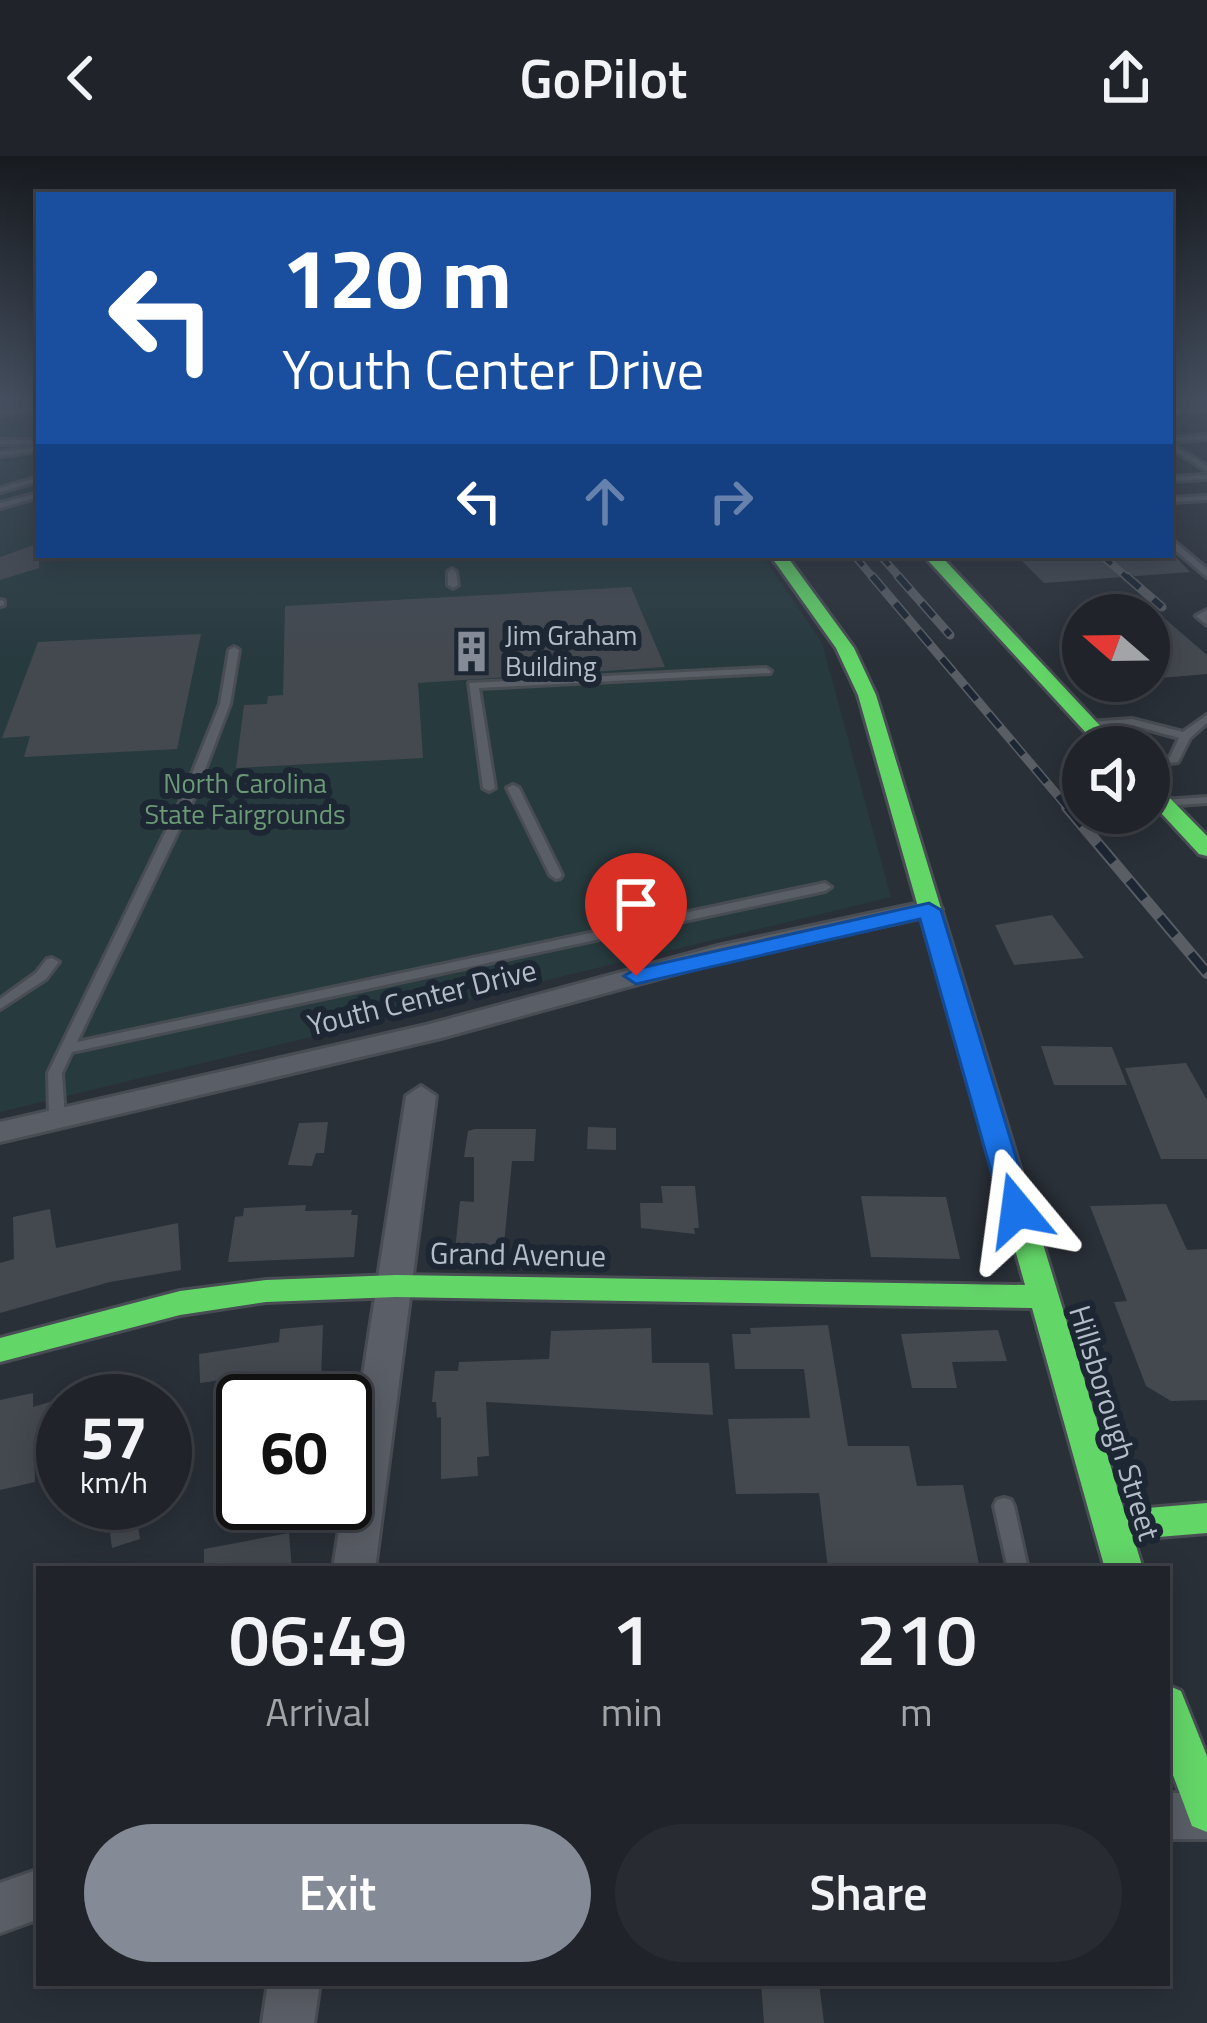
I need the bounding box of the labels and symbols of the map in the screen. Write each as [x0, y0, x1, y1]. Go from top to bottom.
north arrow [1062, 594, 1170, 702]
place label: Jim Graham Building [505, 614, 637, 686]
building icon: Jim Graham Building [448, 629, 494, 675]
park label: North Carolina State Fairgrounds [144, 762, 346, 834]
pin [585, 853, 687, 976]
street label: Youth Center Drive [302, 946, 541, 1048]
position arrow [954, 1147, 1080, 1273]
street label: Grand Avenue [429, 1229, 607, 1279]
street label: Hillsborough Street [1057, 1300, 1173, 1546]
speed limit sign: 60 [216, 1374, 372, 1530]

